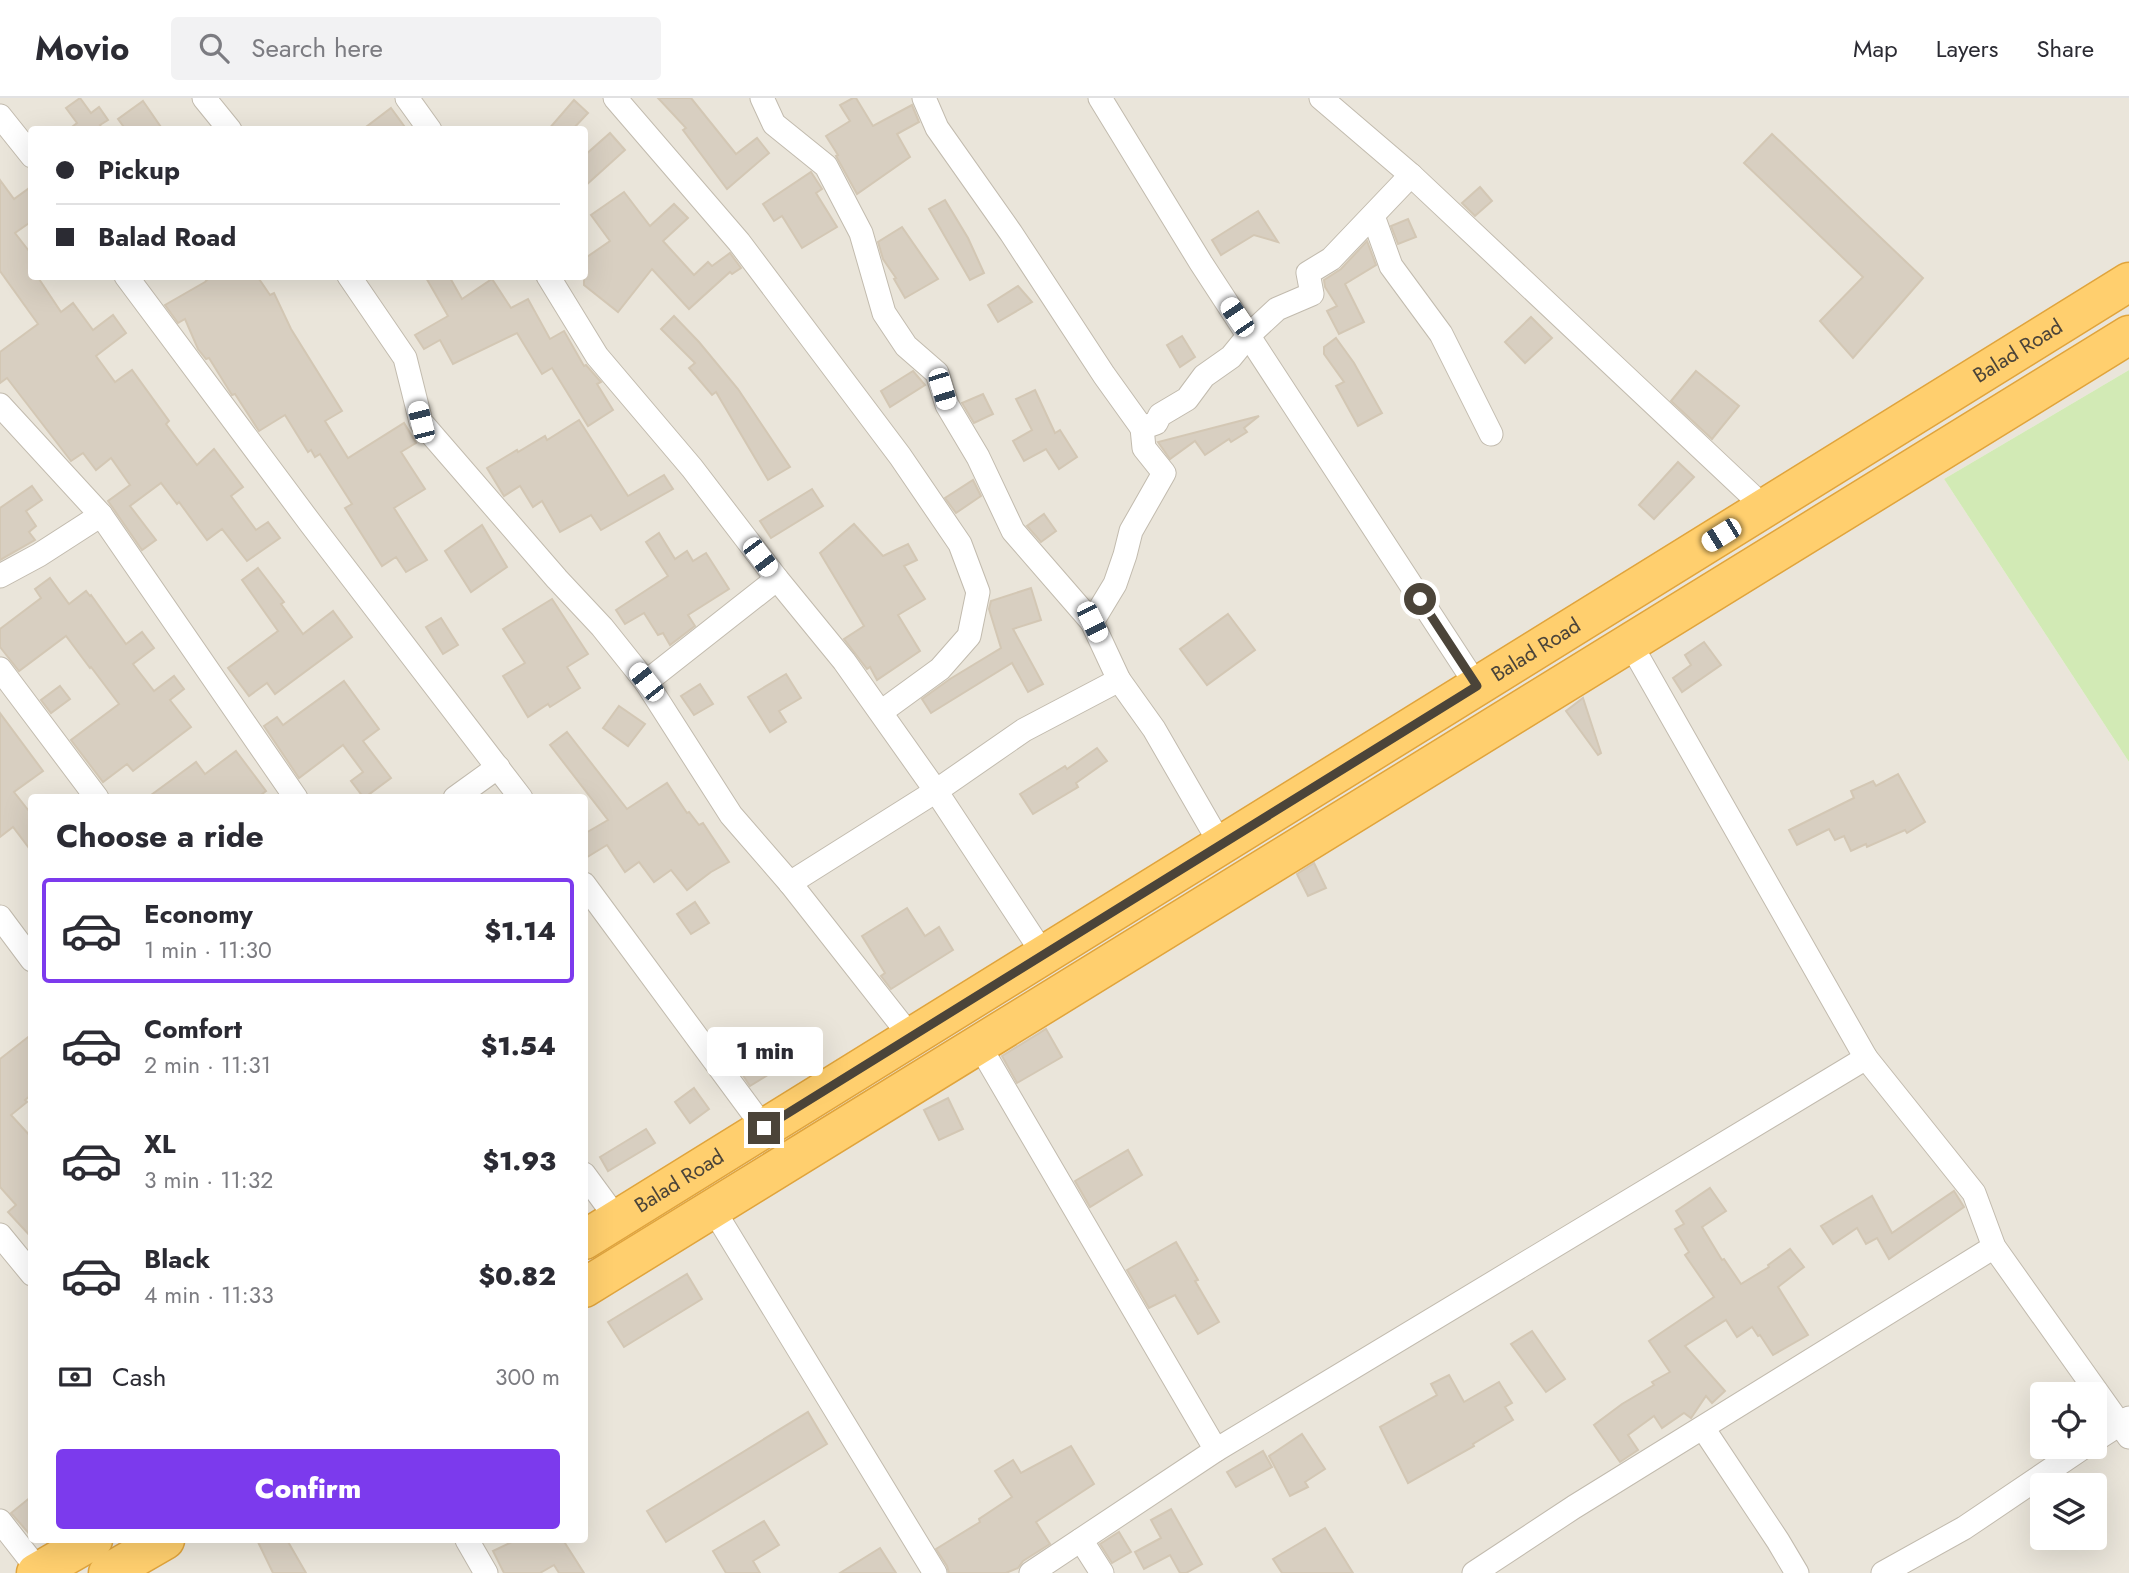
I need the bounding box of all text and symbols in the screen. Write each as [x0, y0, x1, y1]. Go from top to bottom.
search box [171, 17, 661, 80]
text: Movio [35, 25, 129, 72]
icon: search [195, 29, 233, 67]
text: Search here [251, 29, 383, 67]
text: Map [1853, 31, 1898, 66]
text: Layers [1936, 31, 1998, 66]
text: Share [2036, 31, 2094, 66]
text: Pickup [98, 151, 180, 189]
text: Balad Road [98, 218, 236, 256]
car [1217, 294, 1258, 340]
street label: Balad Road [1967, 312, 2068, 390]
car [926, 366, 959, 412]
car [406, 399, 437, 445]
car [1698, 515, 1745, 555]
car [739, 534, 782, 580]
route start [1404, 583, 1436, 615]
car [1074, 599, 1111, 645]
street label: Balad Road [1485, 611, 1586, 689]
car [625, 659, 668, 705]
text: Choose a ride [56, 813, 264, 859]
text: Economy [144, 895, 253, 933]
icon: car [60, 899, 123, 962]
text: $1.14 [485, 912, 556, 950]
text: 1 min · 11:30 [144, 933, 272, 967]
text: Comfort [144, 1010, 242, 1048]
icon: car [60, 1014, 123, 1077]
callout: 1 min [706, 1026, 822, 1076]
text: $1.54 [481, 1027, 556, 1065]
text: 1 min [736, 1034, 794, 1068]
text: 2 min · 11:31 [144, 1048, 271, 1082]
route end [748, 1112, 780, 1144]
text: XL [144, 1125, 176, 1163]
icon: car [60, 1129, 123, 1192]
text: $1.93 [482, 1142, 556, 1180]
street label: Balad Road [629, 1142, 730, 1220]
text: 3 min · 11:32 [144, 1163, 273, 1197]
text: Black [144, 1240, 210, 1278]
icon: car [60, 1244, 123, 1307]
text: $0.82 [479, 1257, 556, 1295]
text: 4 min · 11:33 [144, 1278, 274, 1312]
icon: cash [56, 1358, 94, 1396]
text: Cash [112, 1358, 166, 1396]
text: 300 m [495, 1360, 560, 1394]
map controls [2030, 1382, 2107, 1550]
button: locate [2030, 1382, 2107, 1459]
button: Confirm [56, 1449, 560, 1529]
button: layers [2030, 1473, 2107, 1550]

